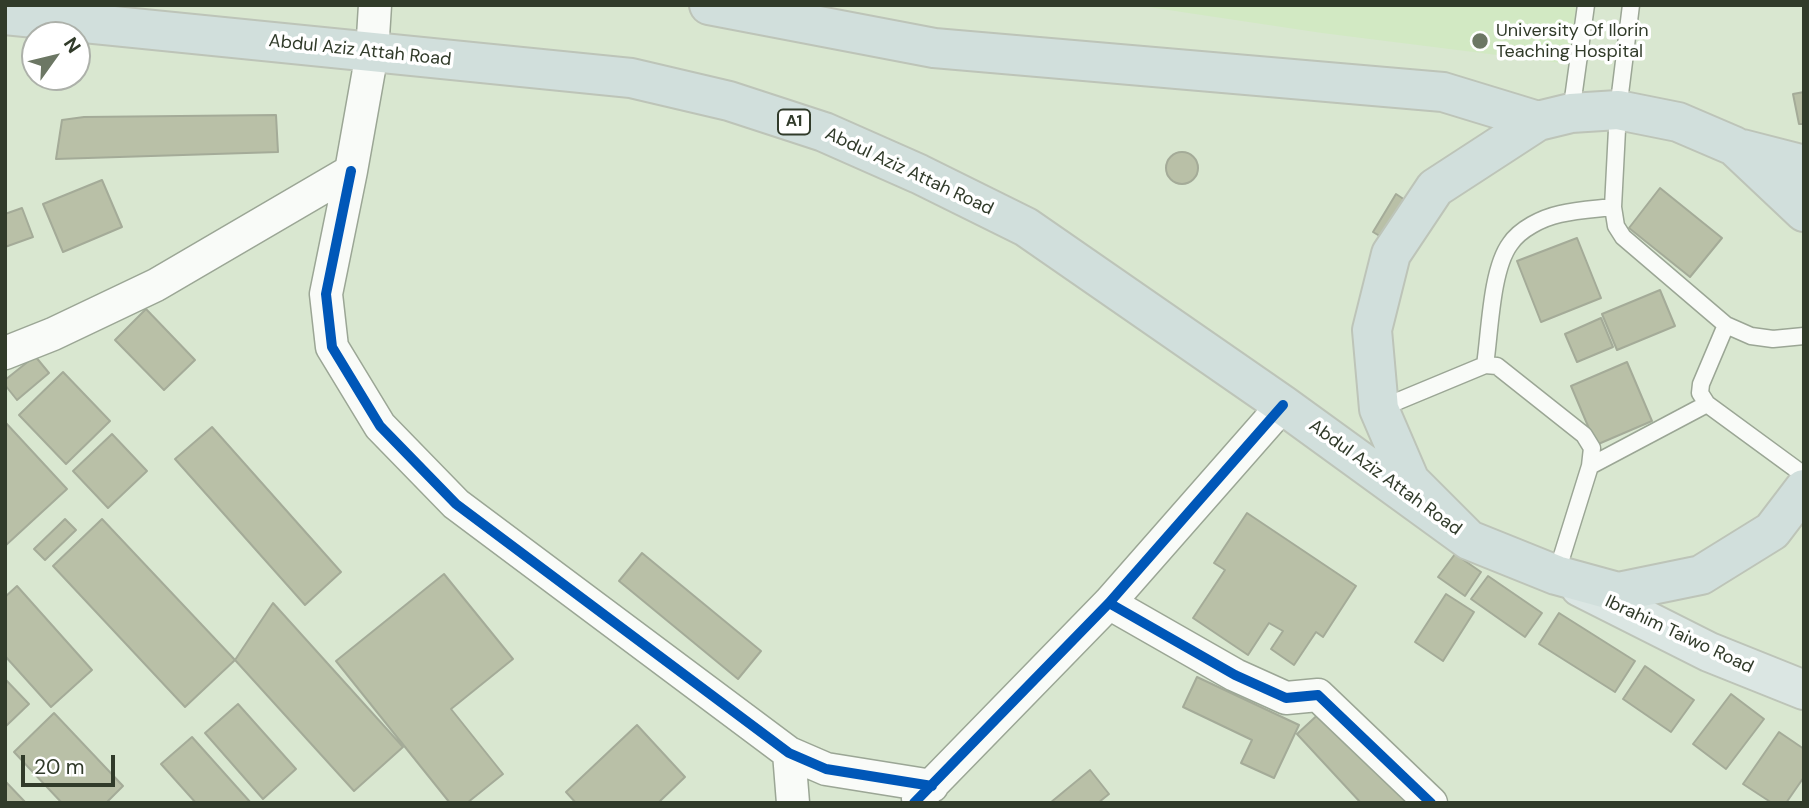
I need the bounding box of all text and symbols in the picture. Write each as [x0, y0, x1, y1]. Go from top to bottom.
place label: University Of Ilorin Teaching Hospital [1496, 20, 1649, 62]
north arrow [21, 21, 91, 91]
street label: Abdul Aziz Attah Road [268, 31, 452, 71]
marker: University Of Ilorin Teaching Hospital [1470, 31, 1490, 51]
text: N [58, 32, 86, 58]
road number: A1 [778, 110, 810, 134]
street label: Abdul Aziz Attah Road [821, 123, 997, 221]
street label: Abdul Aziz Attah Road [1305, 415, 1465, 541]
street label: Ibrahim Taiwo Road [1601, 591, 1757, 679]
scale bar [24, 742, 119, 786]
text: 20 m [34, 753, 85, 781]

